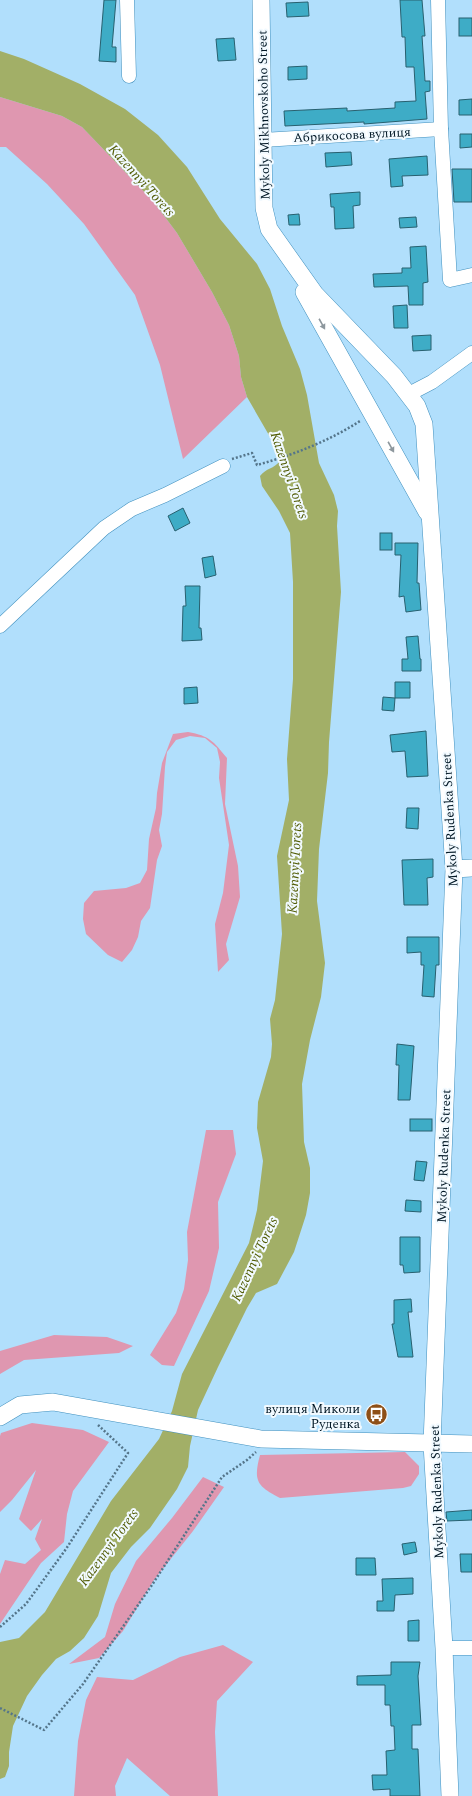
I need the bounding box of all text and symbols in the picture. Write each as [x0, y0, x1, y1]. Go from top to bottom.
street label: Mykoly Mikhnovskoho Street [253, 30, 275, 200]
street label: Абрикосова вулиця [293, 122, 411, 148]
water label: Kazennyi Torets [103, 140, 180, 221]
one-way arrow [319, 318, 326, 330]
water label: Kazennyi Torets [265, 429, 314, 522]
one-way arrow [388, 441, 395, 453]
street label: Mykoly Rudenka Street [436, 752, 463, 887]
water label: Kazennyi Torets [282, 822, 307, 914]
street label: Mykoly Rudenka Street [432, 1088, 456, 1223]
water label: Kazennyi Torets [226, 1214, 283, 1305]
place label: вулиця Миколи Руденка [265, 1399, 361, 1434]
bus stop icon: вулиця Миколи Руденка [363, 1402, 389, 1428]
street label: Mykoly Rudenka Street [425, 1424, 449, 1559]
water label: Kazennyi Torets [73, 1504, 144, 1590]

